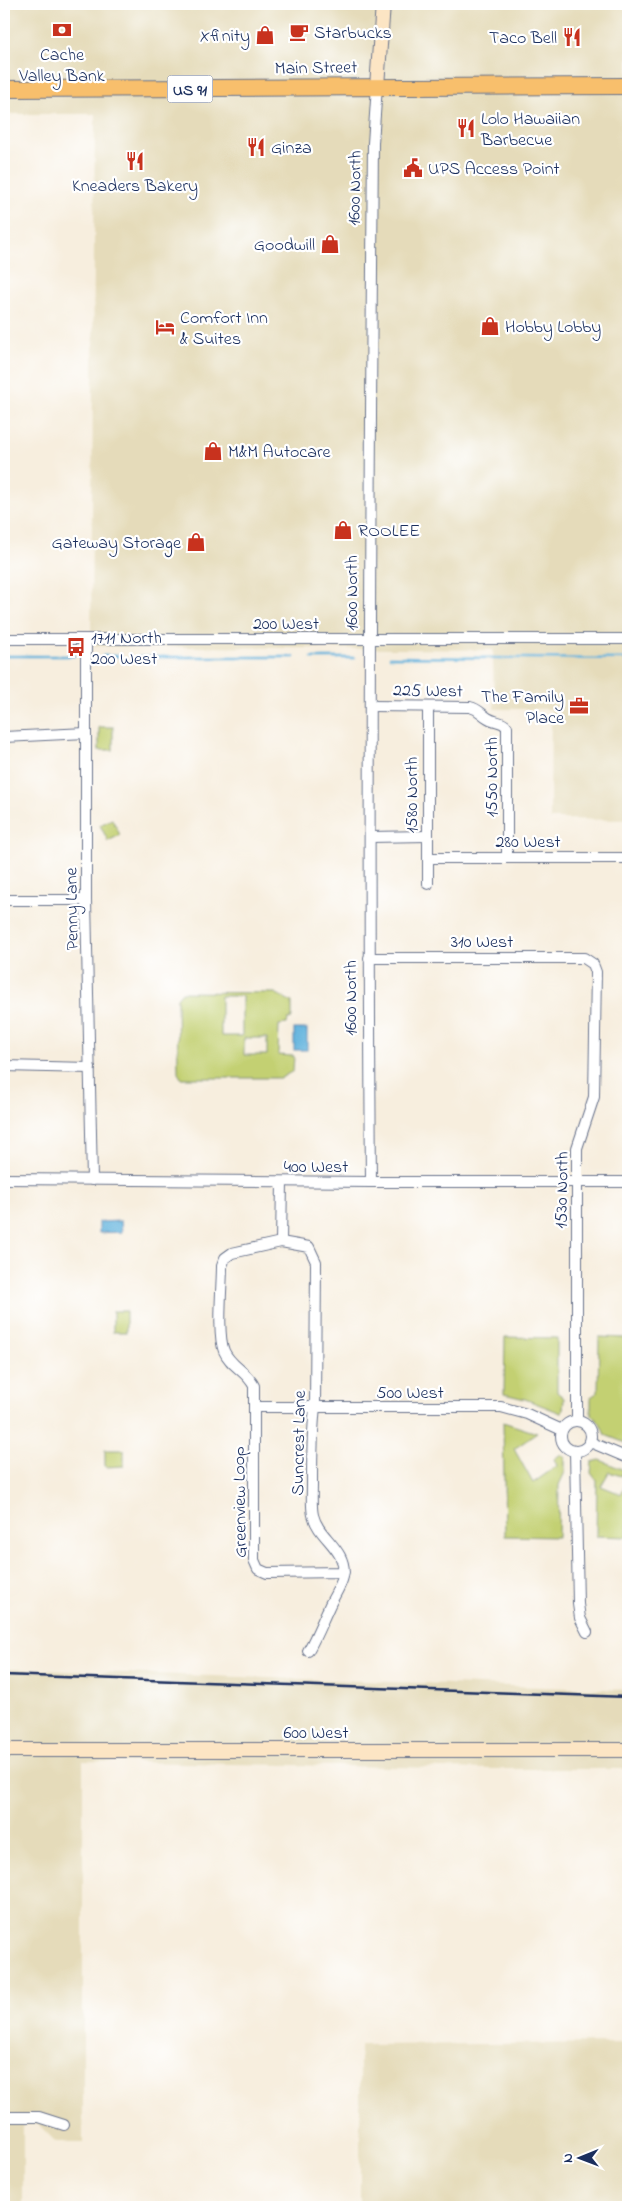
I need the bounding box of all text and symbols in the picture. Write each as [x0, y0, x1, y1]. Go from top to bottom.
bank icon: Cache Valley Bank [51, 19, 73, 41]
cafe icon: Starbucks [288, 21, 310, 43]
place label: Starbucks [314, 21, 392, 47]
place label: Xfinity [200, 24, 250, 50]
shop icon: Xfinity [254, 24, 276, 46]
place label: Taco Bell [489, 26, 557, 52]
restaurant icon: Taco Bell [561, 26, 583, 48]
place label: Cache Valley Bank [18, 43, 105, 90]
street label: Main Street [275, 55, 358, 83]
road number: US 91 [168, 76, 212, 102]
place label: Lolo Hawaiian Barbecue [480, 107, 580, 154]
restaurant icon: Lolo Hawaiian Barbecue [455, 117, 477, 139]
restaurant icon: Ginza [245, 136, 267, 158]
place label: Ginza [271, 136, 312, 162]
restaurant icon: Kneaders Bakery [124, 150, 146, 172]
street label: 1600 North [342, 150, 370, 226]
public building icon: UPS Access Point [402, 157, 424, 179]
place label: UPS Access Point [428, 157, 560, 183]
place label: Kneaders Bakery [72, 174, 198, 200]
place label: Goodwill [254, 233, 315, 259]
shop icon: Goodwill [319, 233, 341, 255]
place label: Comfort Inn & Suites [180, 306, 268, 353]
shop icon: Hobby Lobby [479, 315, 501, 337]
place label: Hobby Lobby [505, 315, 601, 341]
hotel icon: Comfort Inn & Suites [154, 316, 176, 338]
shop icon: M&M Autocare [202, 440, 224, 462]
place label: M&M Autocare [228, 440, 332, 466]
shop icon: ROOLEE [332, 519, 354, 541]
place label: ROOLEE [358, 519, 420, 545]
place label: Gateway Storage [51, 531, 182, 558]
shop icon: Gateway Storage [185, 531, 207, 553]
street label: 1600 North [340, 555, 366, 631]
street label: 200 West [253, 612, 319, 638]
place label: 1711 North 200 West [91, 626, 162, 673]
bus stop icon: 1711 North 200 West [65, 636, 87, 658]
street label: 225 West [393, 678, 463, 706]
place label: The Family Place [481, 685, 565, 732]
office icon: The Family Place [568, 695, 590, 717]
street label: 1550 North [480, 737, 506, 817]
street label: 1580 North [400, 757, 426, 833]
street label: 280 West [495, 830, 561, 856]
street label: Penny Lane [59, 866, 87, 951]
street label: 310 West [451, 930, 513, 956]
street label: 1600 North [339, 960, 365, 1036]
street label: 1530 North [549, 1151, 577, 1229]
street label: 400 West [284, 1155, 348, 1181]
street label: 500 West [376, 1381, 444, 1407]
street label: Suncrest Lane [286, 1389, 314, 1496]
street label: Greenview Loop [227, 1446, 255, 1558]
street label: 600 West [283, 1721, 349, 1747]
north arrow [554, 2134, 604, 2184]
text: N [558, 2153, 579, 2163]

